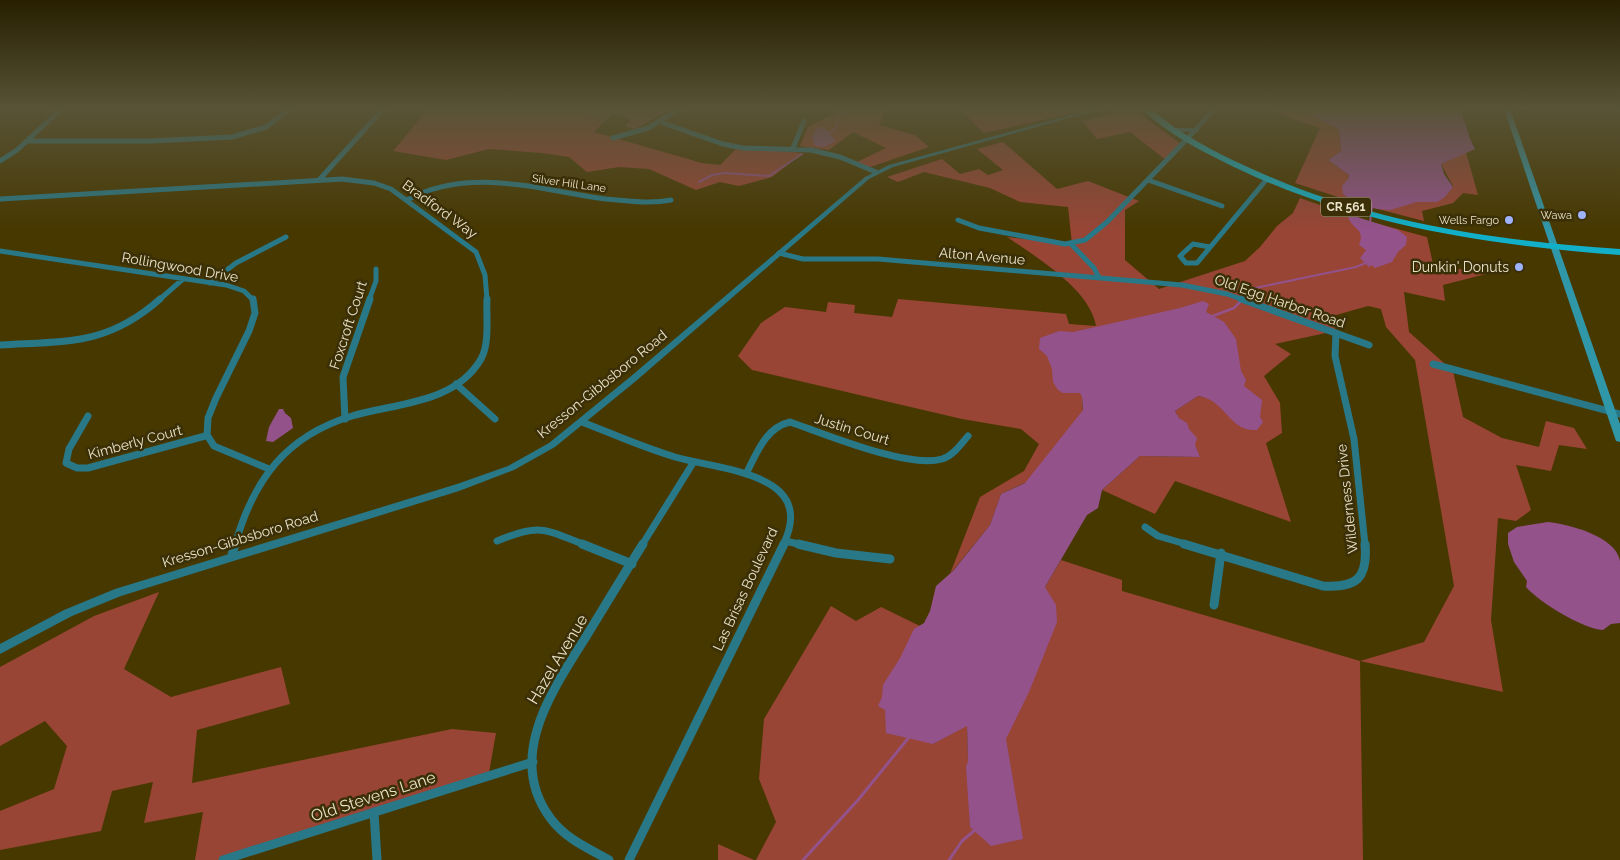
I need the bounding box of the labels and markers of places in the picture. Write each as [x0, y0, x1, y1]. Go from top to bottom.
place label: Wawa [1540, 209, 1572, 222]
marker: Wawa [1576, 209, 1588, 221]
place label: Wells Fargo [1439, 214, 1499, 227]
marker: Wells Fargo [1503, 214, 1515, 226]
place label: Dunkin' Donuts [1412, 259, 1509, 275]
marker: Dunkin' Donuts [1513, 261, 1525, 273]

